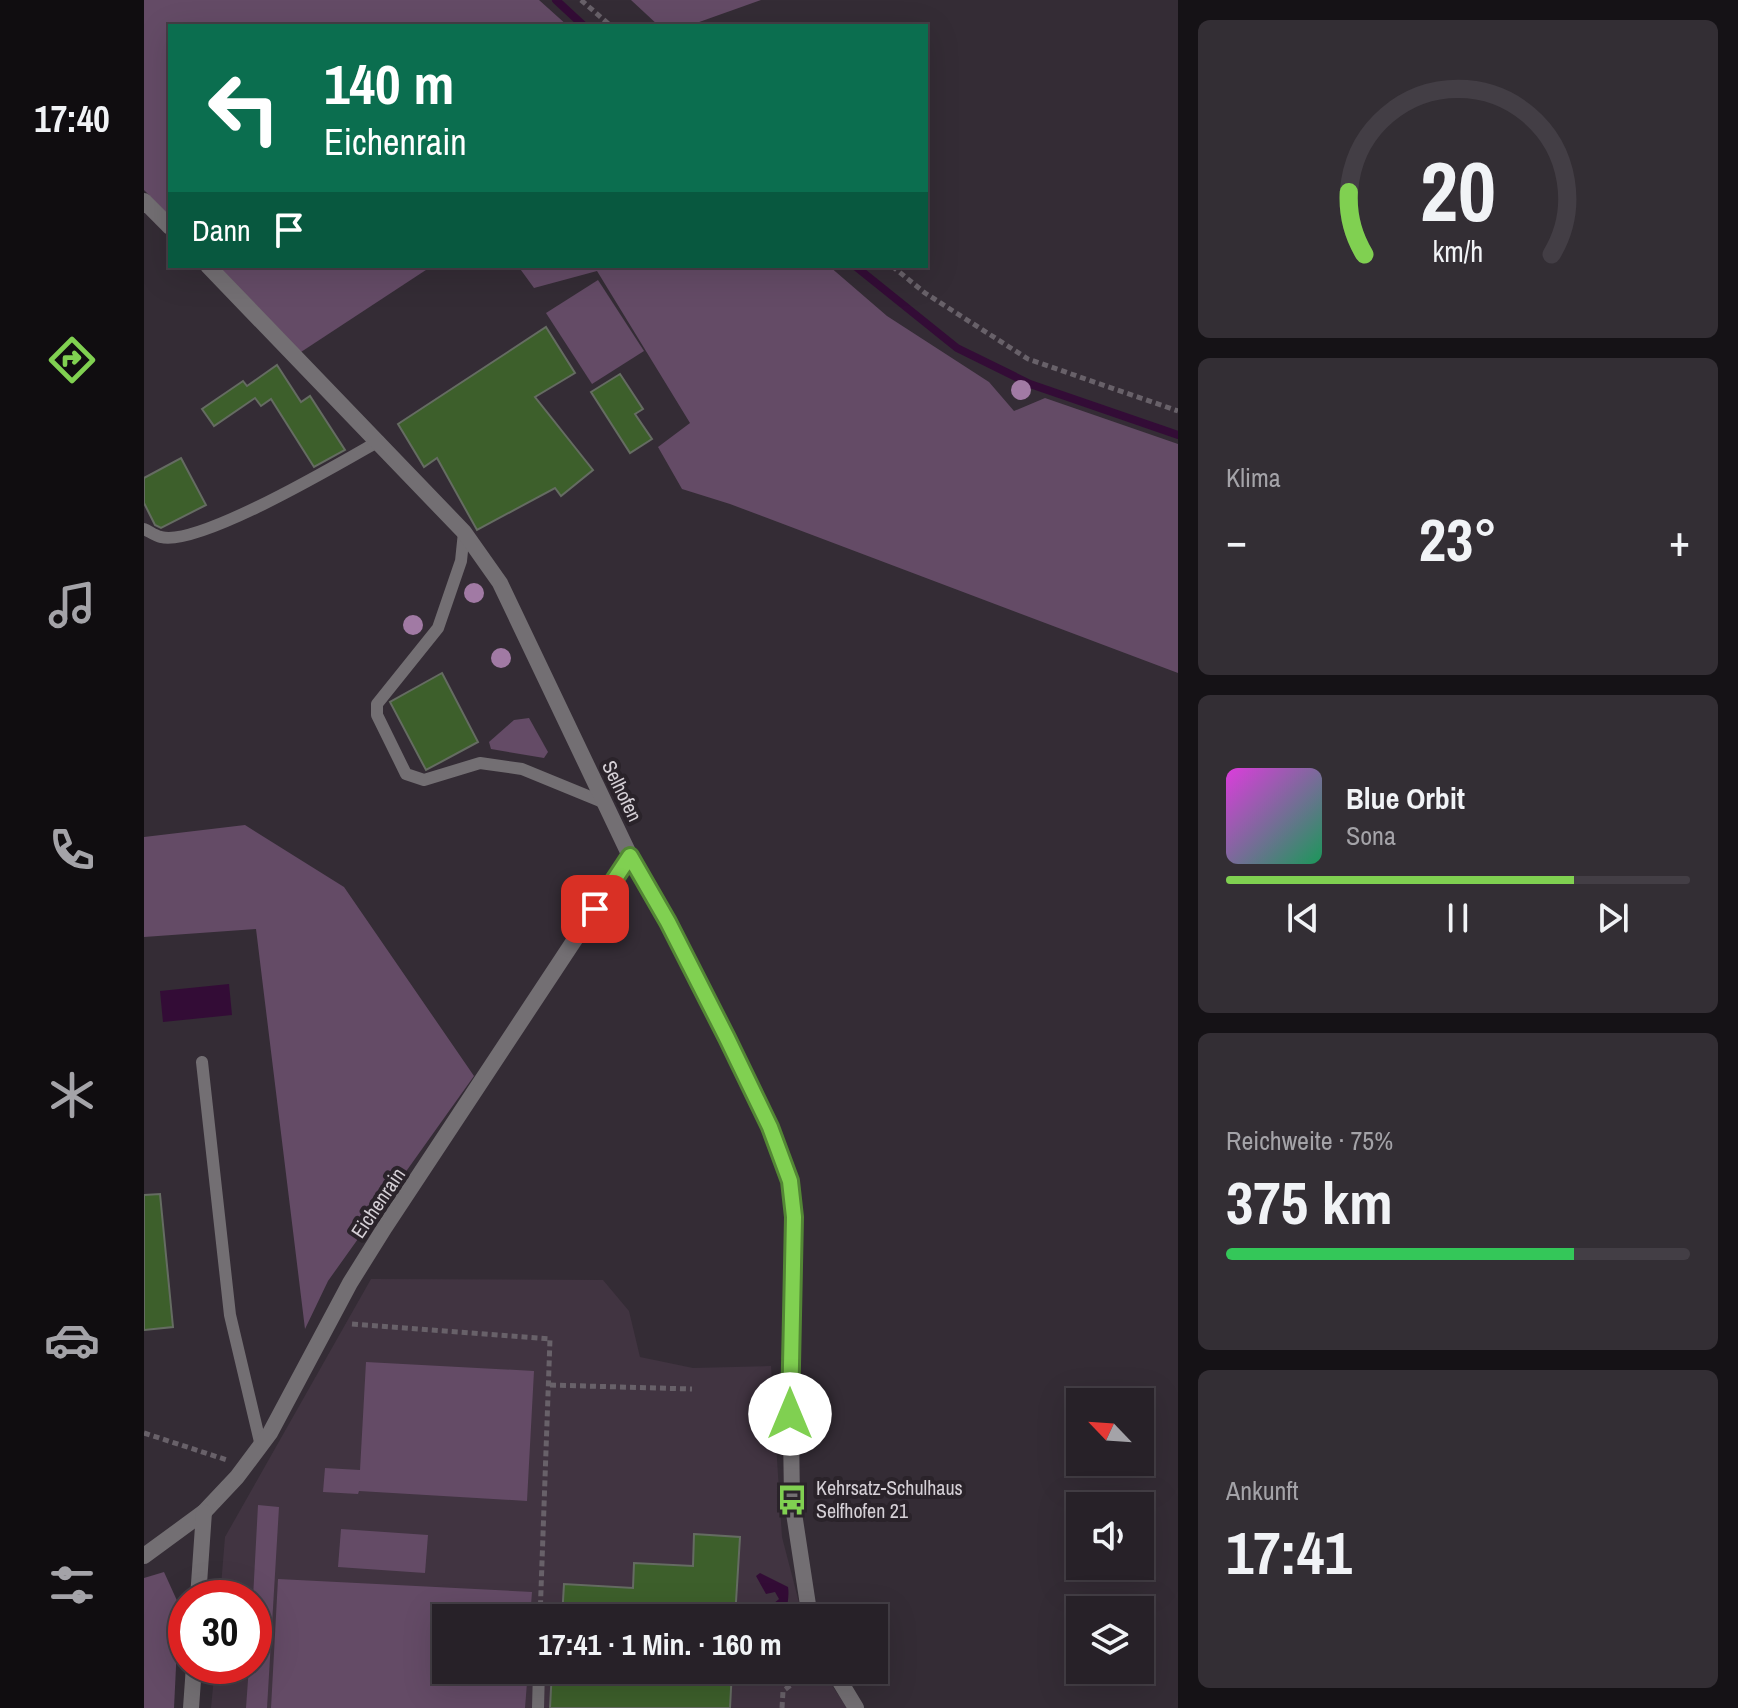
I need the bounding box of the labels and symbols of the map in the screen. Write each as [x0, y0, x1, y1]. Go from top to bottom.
street label: Selhofen [596, 756, 649, 826]
pin [561, 875, 629, 943]
street label: Eichenrain [344, 1162, 411, 1243]
position arrow [748, 1372, 832, 1456]
north arrow [1066, 1388, 1154, 1476]
place label: Kehrsatz-Schulhaus Selfhofen 21 [816, 1474, 963, 1524]
bus stop icon: Kehrsatz-Schulhaus Selfhofen 21 [775, 1483, 809, 1517]
speed limit sign: 30 [168, 1580, 272, 1684]

